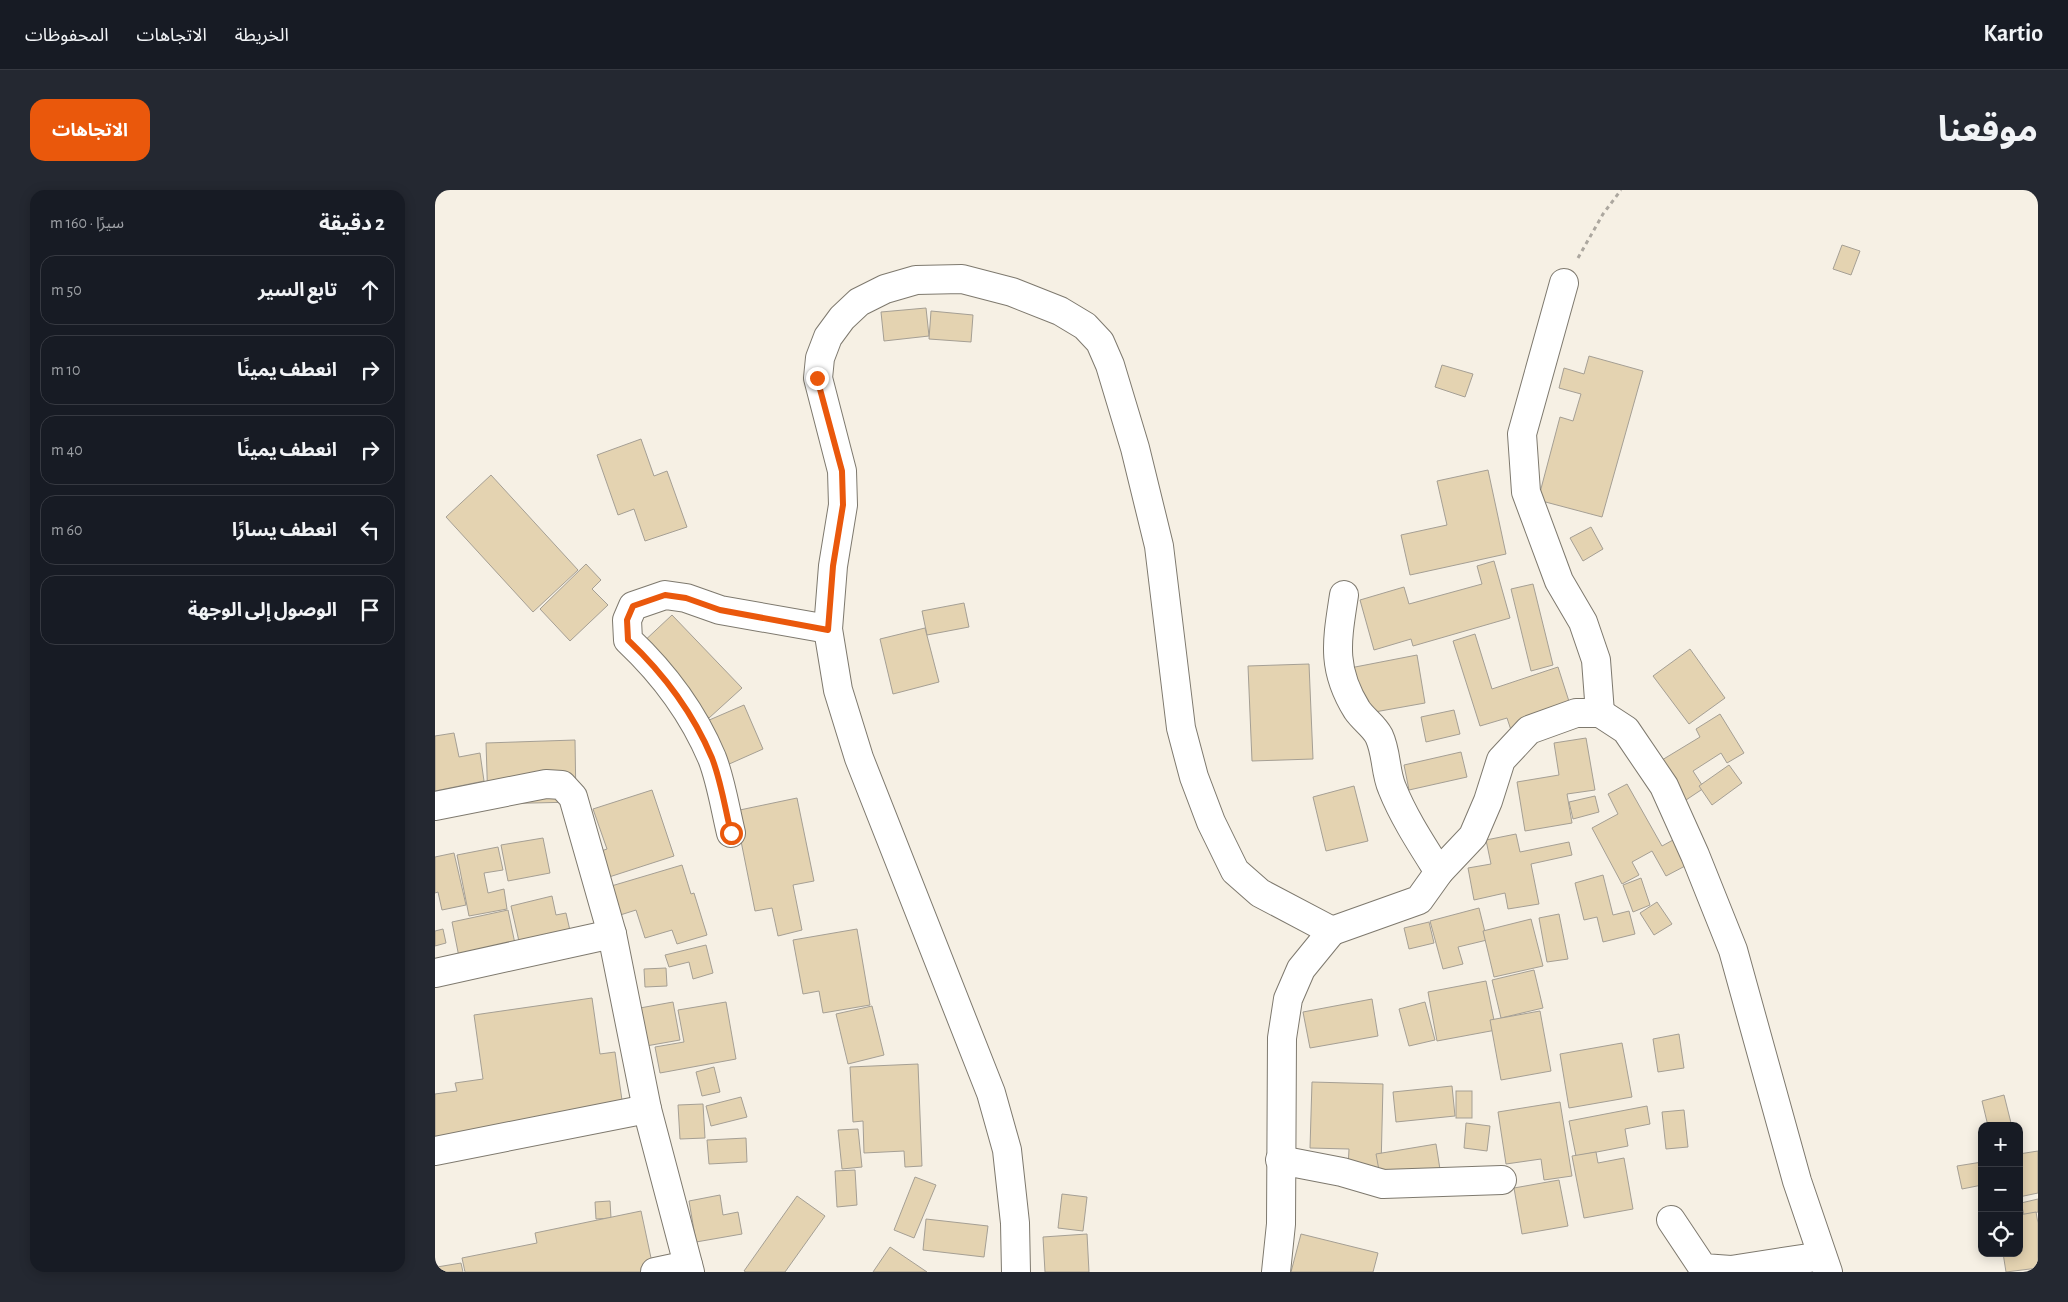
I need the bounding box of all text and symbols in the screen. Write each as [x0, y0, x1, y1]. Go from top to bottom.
text: Kartio [1983, 22, 2043, 46]
text: المحفوظات [25, 27, 109, 45]
text: الاتجاهات [137, 27, 207, 45]
text: الخريطة [235, 27, 289, 45]
button: الاتجاهات [30, 99, 150, 161]
text: موقعنا [1938, 113, 2038, 148]
text: 2 دقيقة [319, 213, 385, 234]
text: سيرًا · 160 m [50, 215, 124, 231]
icon: ahead [356, 276, 384, 304]
text: تابع السير [258, 281, 337, 300]
text: 50 m [51, 282, 82, 298]
icon: right [356, 356, 384, 384]
text: انعطف يمينًا [237, 361, 337, 380]
text: 10 m [51, 362, 80, 378]
route end [806, 367, 829, 390]
icon: right [356, 436, 384, 464]
text: انعطف يمينًا [237, 441, 337, 460]
text: 40 m [51, 442, 83, 458]
icon: left [356, 516, 384, 544]
text: انعطف يسارًا [232, 521, 337, 540]
text: 60 m [51, 522, 82, 538]
icon: arrive [356, 596, 384, 624]
text: الوصول إلى الوجهة [188, 601, 337, 620]
route start [720, 822, 743, 845]
map controls [1978, 1122, 2023, 1257]
button: + [1978, 1122, 2023, 1167]
button: − [1978, 1167, 2023, 1212]
button: locate [1978, 1212, 2023, 1257]

